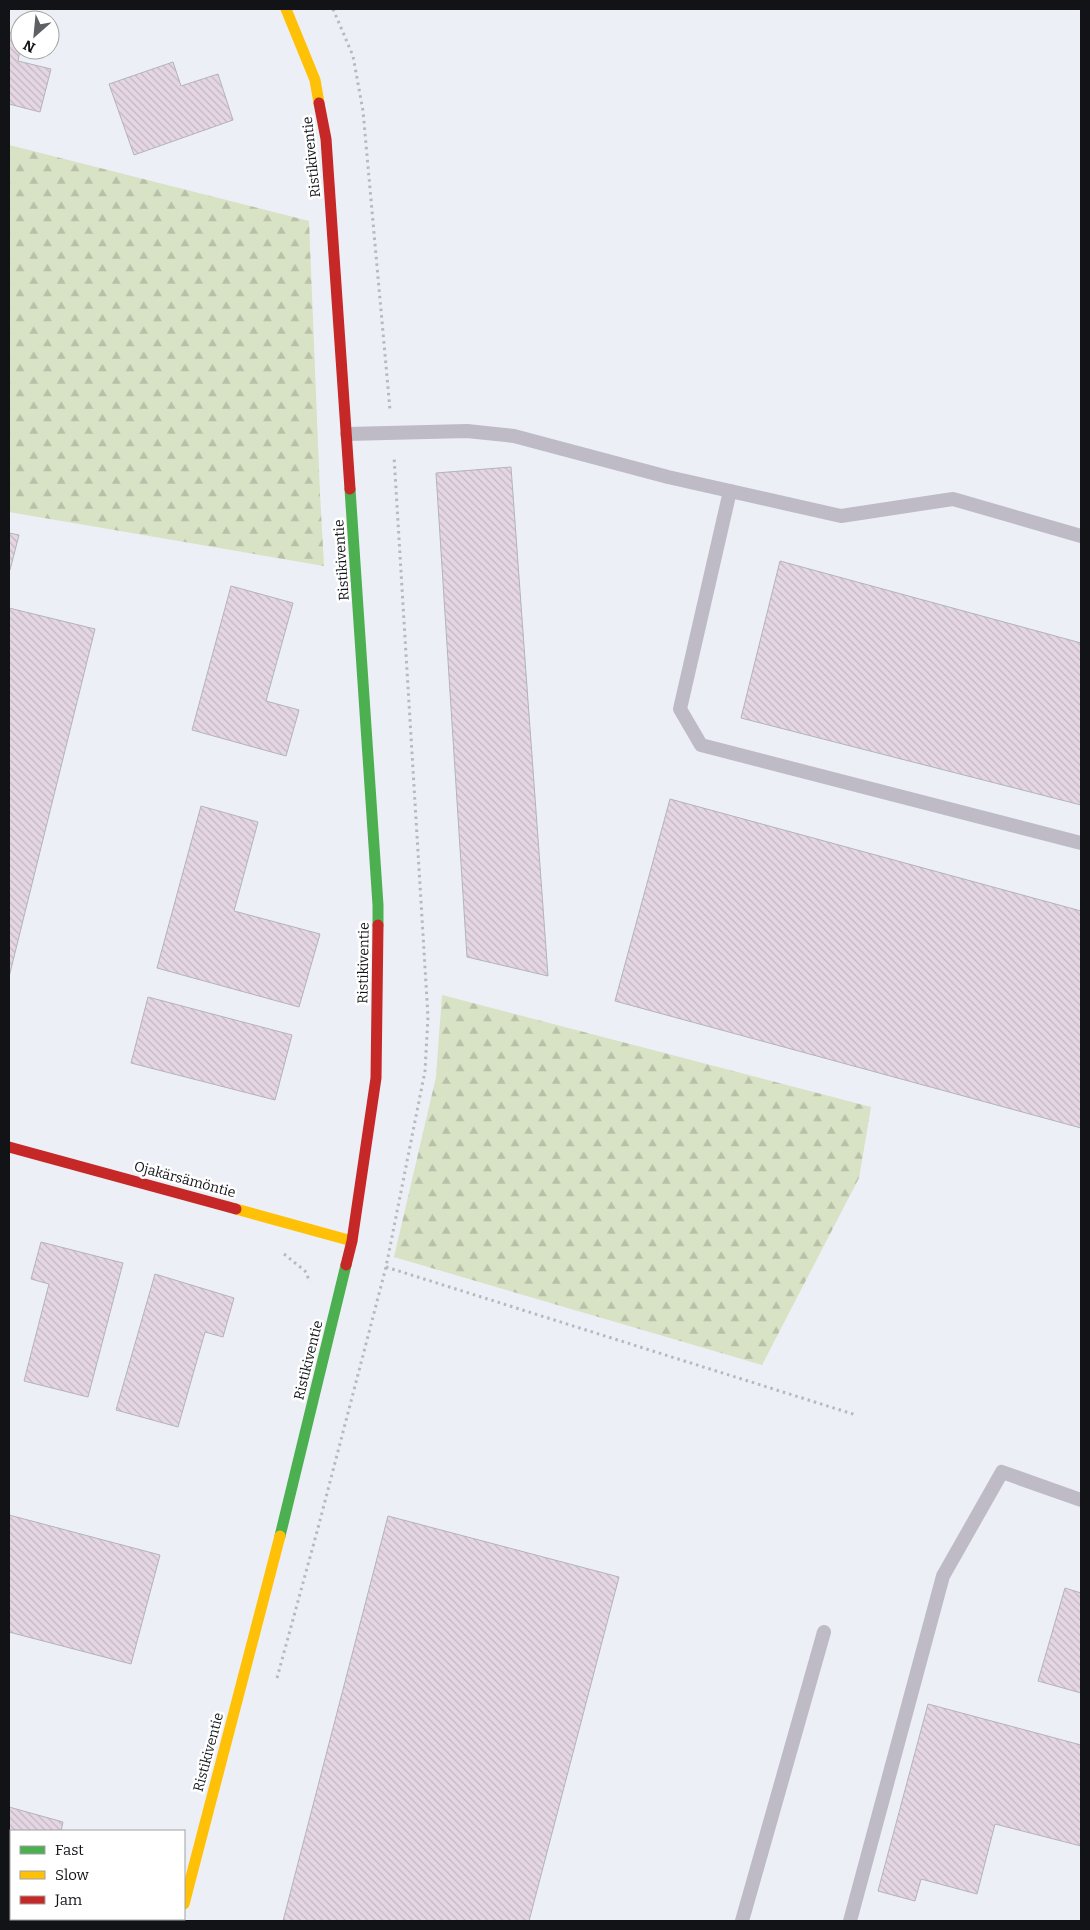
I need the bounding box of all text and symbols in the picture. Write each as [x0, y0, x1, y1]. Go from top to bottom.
north arrow [10, 10, 60, 60]
text: N [20, 36, 38, 56]
street label: Ristikiventie [299, 116, 324, 198]
street label: Ristikiventie [330, 519, 353, 601]
street label: Ristikiventie [354, 922, 373, 1004]
street label: Ojakärsämöntie [132, 1158, 238, 1201]
street label: Ristikiventie [290, 1319, 327, 1402]
street label: Ristikiventie [190, 1711, 227, 1794]
legend [10, 1830, 185, 1920]
text: Fast [55, 1841, 84, 1859]
text: Slow [55, 1866, 90, 1884]
text: Jam [54, 1891, 83, 1909]

